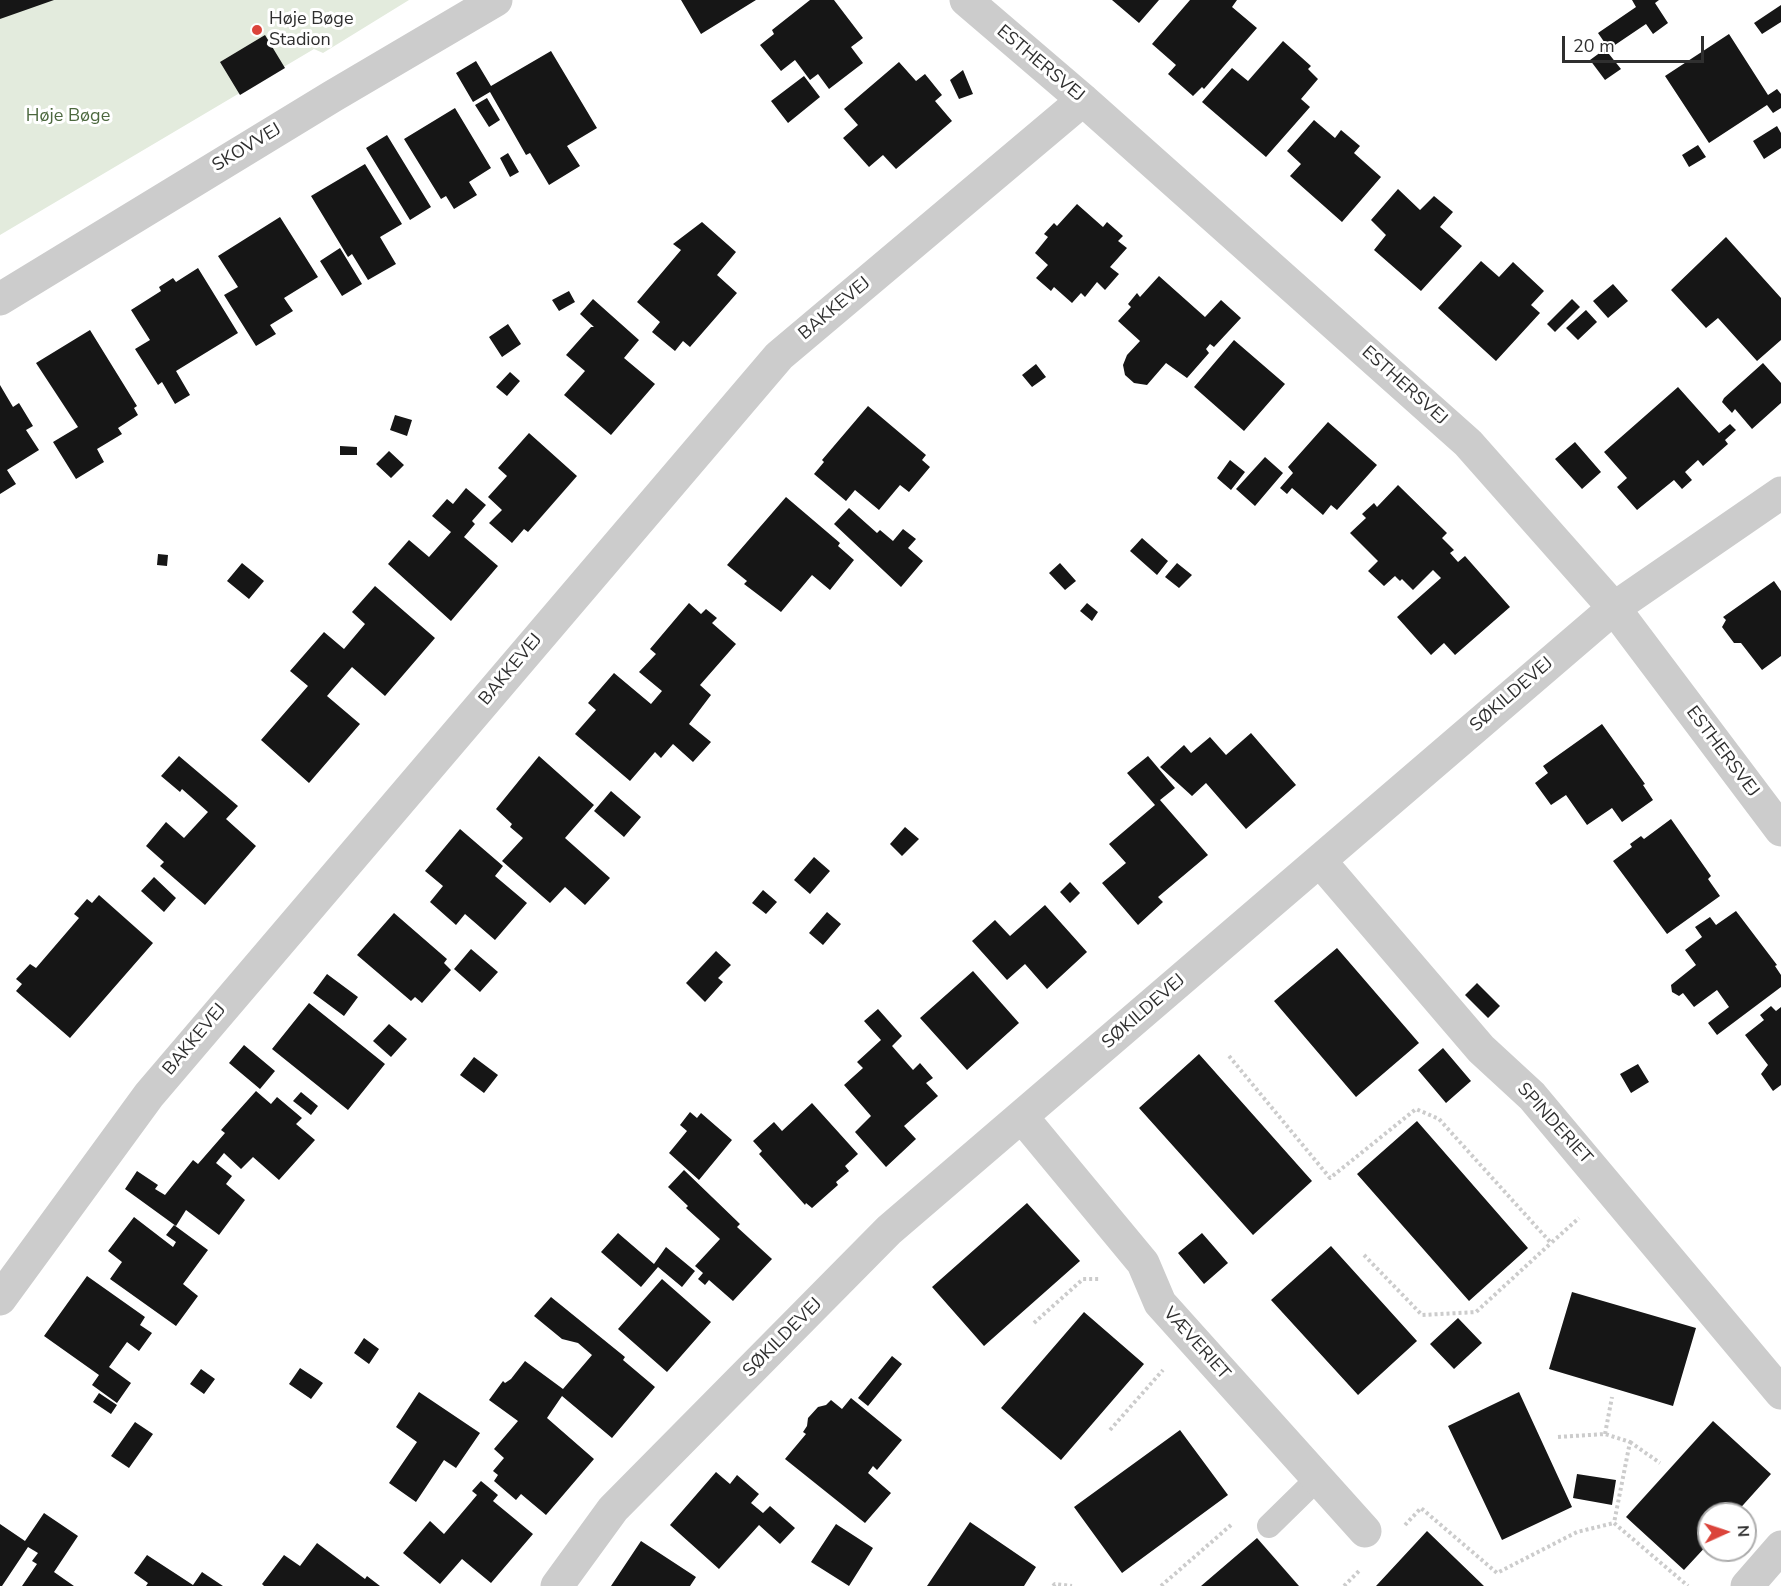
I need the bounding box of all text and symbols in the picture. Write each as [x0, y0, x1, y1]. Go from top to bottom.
place label: Høje Bøge Stadion [269, 9, 353, 52]
street label: ESTHERSVEJ [992, 21, 1088, 107]
marker: Høje Bøge Stadion [250, 23, 264, 37]
scale bar [1565, 24, 1708, 62]
text: 20 m [1573, 34, 1615, 58]
park label: Høje Bøge [26, 106, 110, 128]
street label: SKOVVEJ [209, 119, 285, 177]
street label: BAKKEVEJ [795, 273, 875, 345]
street label: ESTHERSVEJ [1357, 342, 1451, 430]
street label: BAKKEVEJ [475, 630, 547, 710]
street label: SØKILDEVEJ [1466, 653, 1558, 737]
street label: ESTHERSVEJ [1681, 702, 1763, 802]
street label: SØKILDEVEJ [1098, 970, 1190, 1054]
street label: BAKKEVEJ [159, 1000, 231, 1080]
street label: SPINDERIET [1512, 1079, 1596, 1169]
street label: SØKILDEVEJ [739, 1294, 827, 1382]
street label: VÆVERIET [1158, 1303, 1234, 1385]
north arrow [1697, 1502, 1757, 1562]
text: N [1732, 1525, 1754, 1538]

